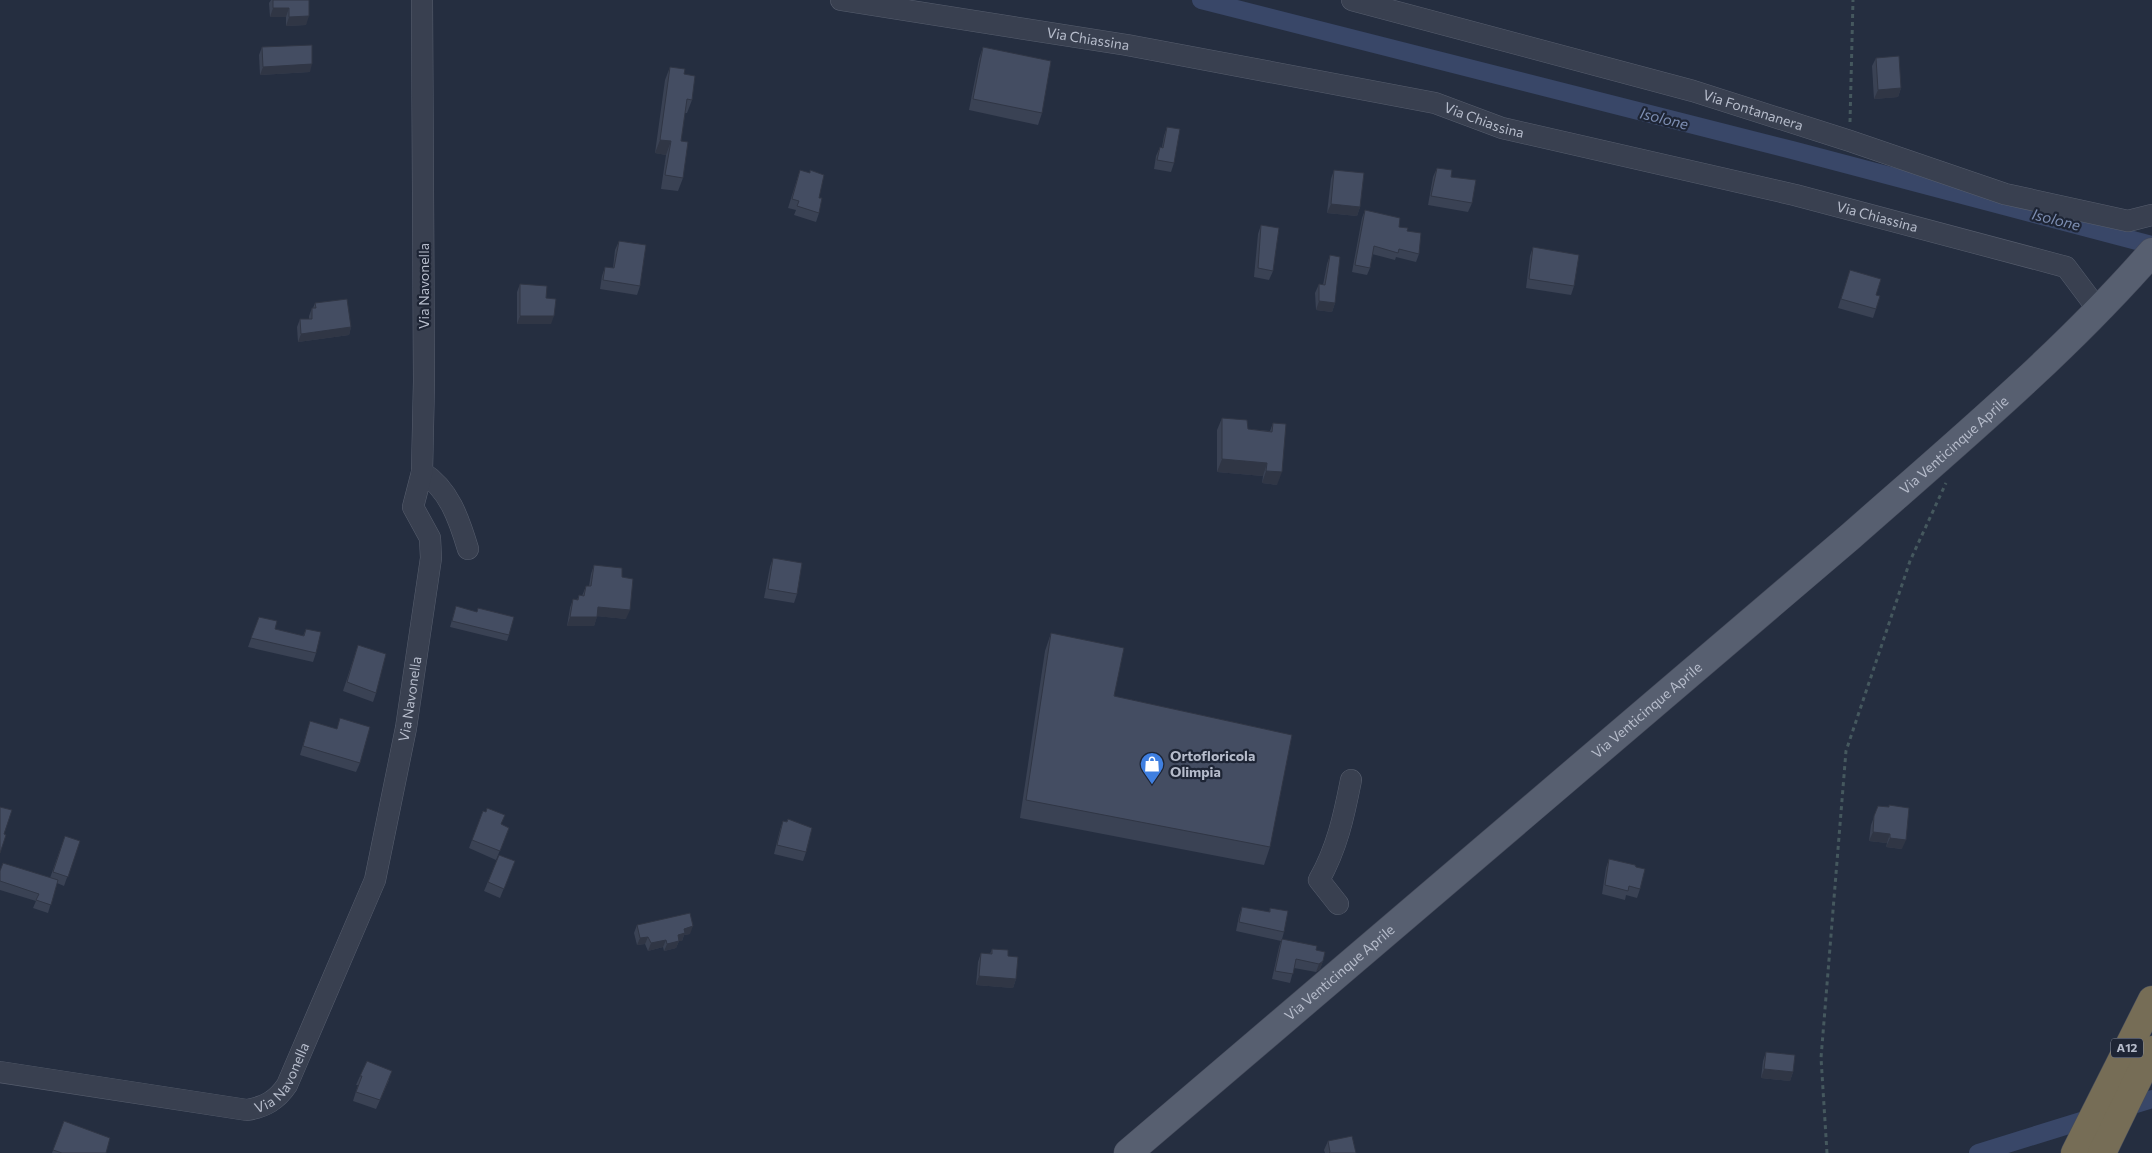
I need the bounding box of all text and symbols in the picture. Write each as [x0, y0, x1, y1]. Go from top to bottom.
street label: Via Chiassina [1045, 23, 1131, 53]
street label: Via Fontananera [1701, 86, 1805, 134]
street label: Via Chiassina [1442, 98, 1526, 141]
water label: Isolone [1638, 103, 1690, 133]
street label: Via Chiassina [1835, 197, 1920, 235]
water label: Isolone [2030, 204, 2082, 234]
street label: Via Navonella [415, 243, 432, 329]
street label: Via Venticinque Aprile [1896, 392, 2012, 497]
street label: Via Navonella [394, 655, 424, 743]
street label: Via Venticinque Aprile [1588, 658, 1705, 762]
place label: Ortofloricola Olimpia [1170, 747, 1255, 780]
shop icon: Ortofloricola Olimpia [1139, 751, 1165, 785]
street label: Via Venticinque Aprile [1281, 920, 1398, 1024]
road number: A12 [2111, 1038, 2143, 1058]
street label: Via Navonella [252, 1040, 312, 1116]

